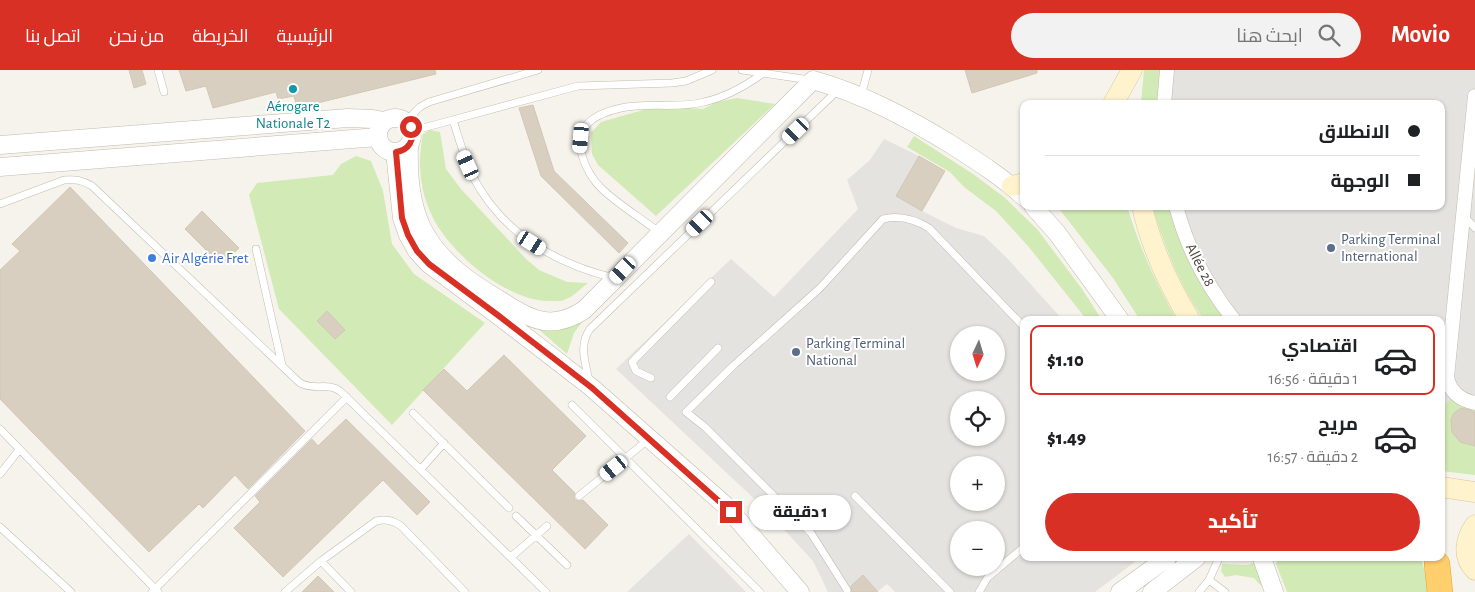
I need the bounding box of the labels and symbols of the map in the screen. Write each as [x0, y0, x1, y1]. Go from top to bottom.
marker: Aérogare Nationale T2 [287, 83, 299, 95]
place label: Aérogare Nationale T2 [256, 99, 330, 131]
car [779, 115, 812, 147]
route start [400, 116, 422, 138]
car [572, 122, 589, 154]
car [455, 148, 480, 182]
car [683, 207, 716, 239]
car [515, 229, 548, 257]
place label: Parking Terminal International [1341, 232, 1440, 264]
street label: Allée 28 [1183, 241, 1217, 289]
marker: Parking Terminal International [1325, 242, 1337, 254]
place label: Air Algérie Fret [162, 251, 249, 266]
marker: Air Algérie Fret [146, 252, 158, 264]
car [607, 254, 638, 286]
north arrow [950, 326, 1005, 381]
place label: Parking Terminal National [806, 336, 905, 368]
marker: Parking Terminal National [790, 346, 802, 358]
car [597, 453, 630, 483]
callout: 1 دقيقة [748, 494, 851, 530]
route end [720, 501, 742, 523]

